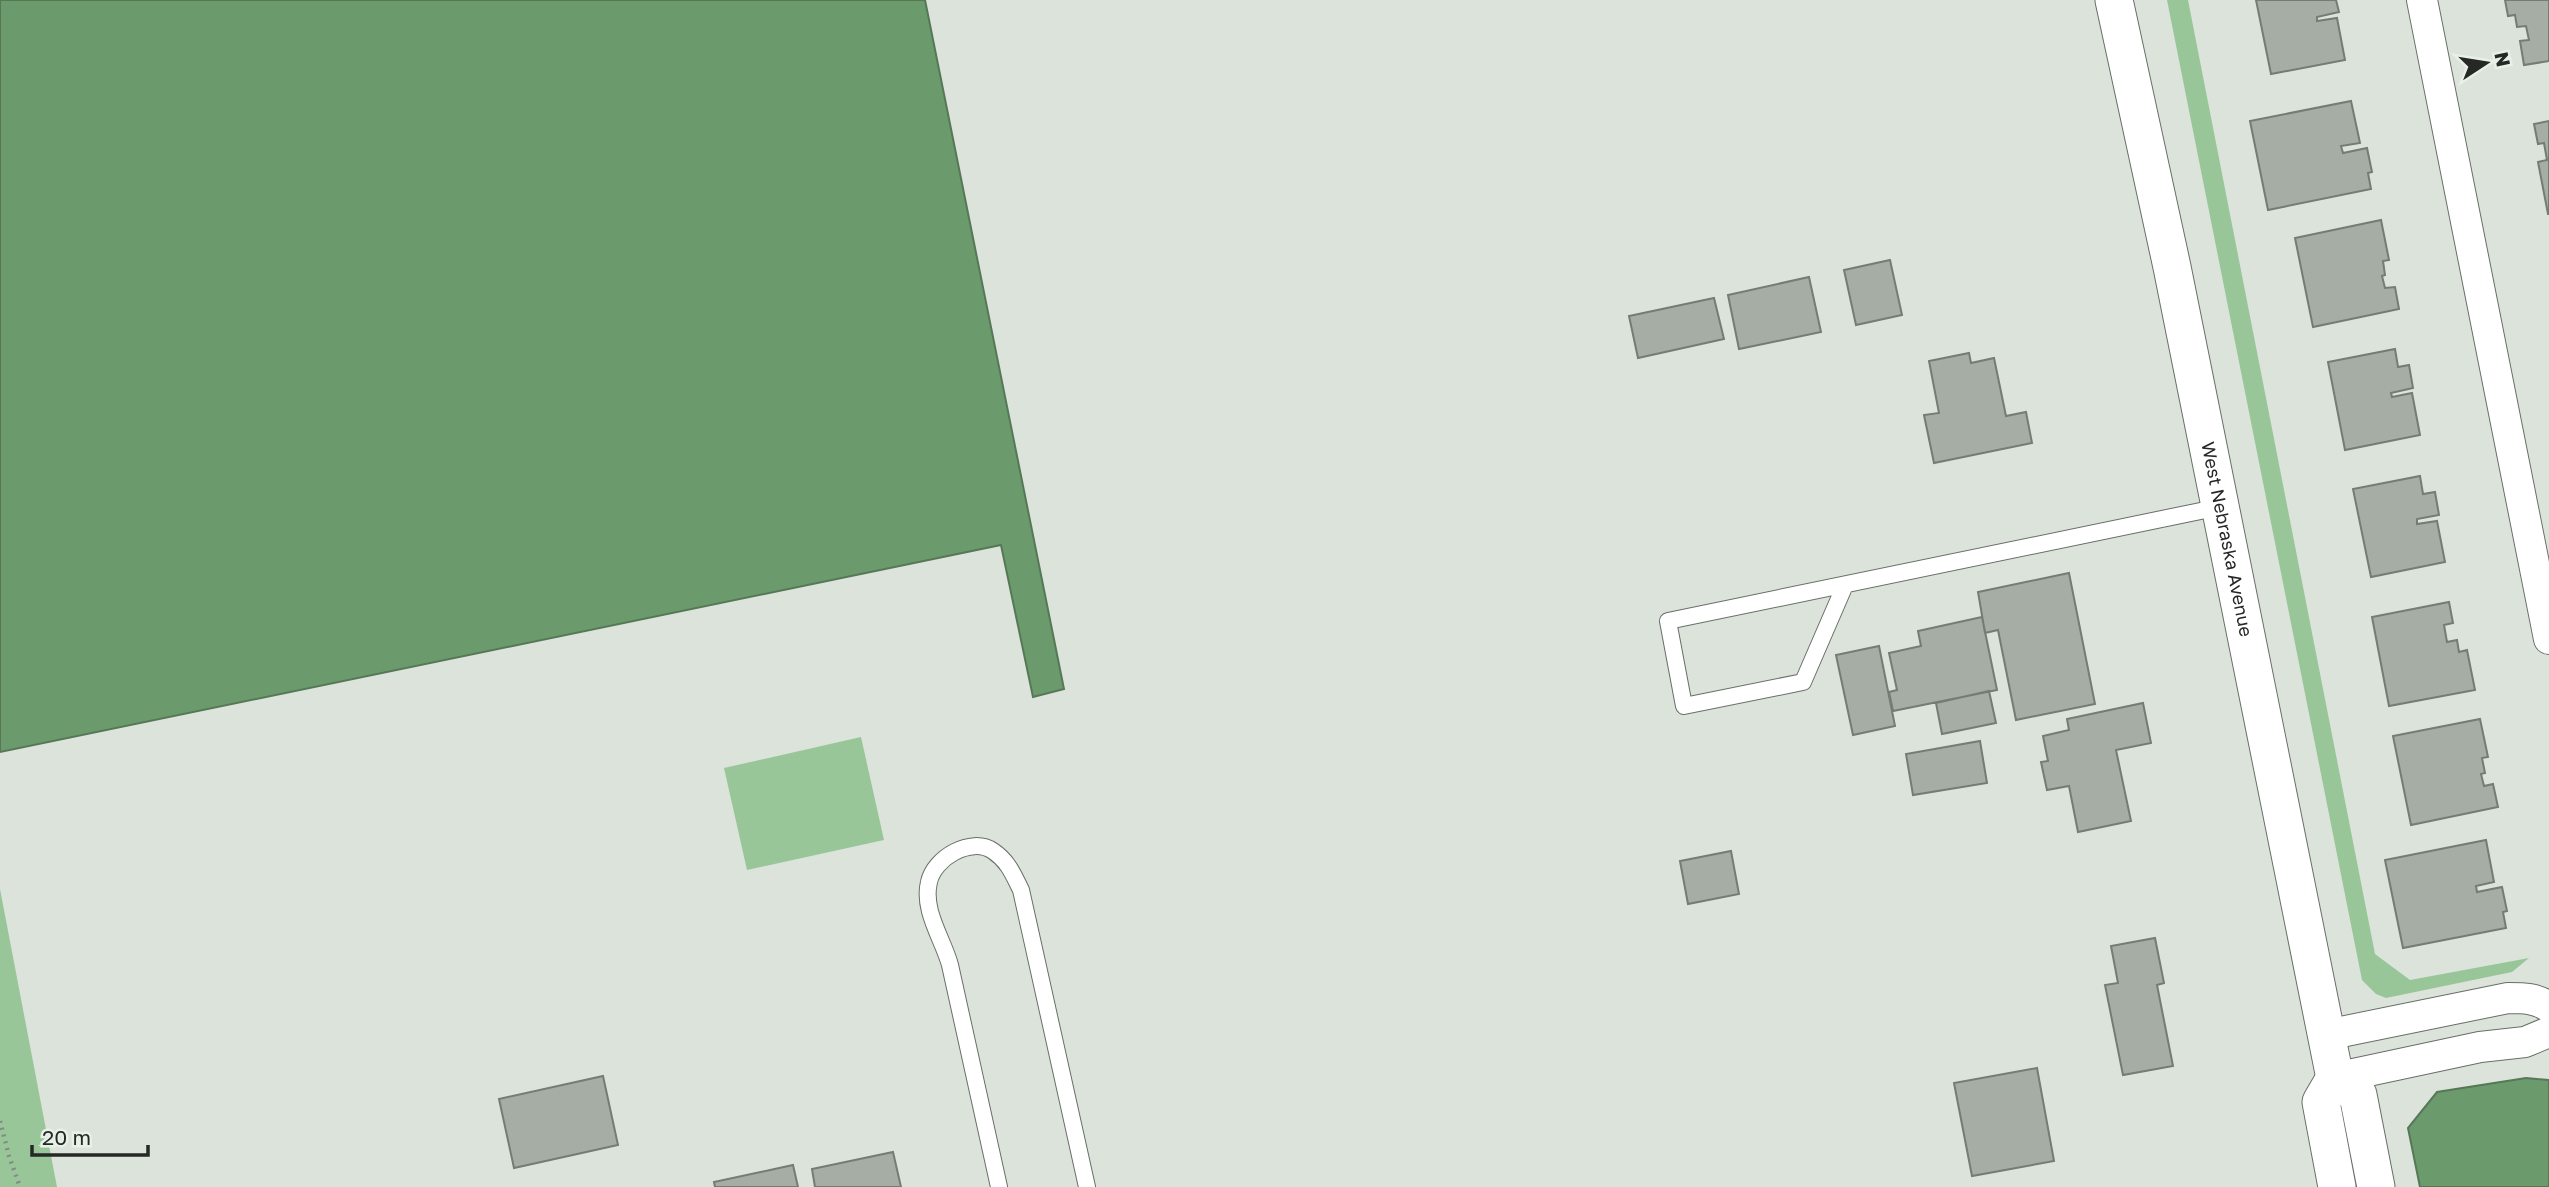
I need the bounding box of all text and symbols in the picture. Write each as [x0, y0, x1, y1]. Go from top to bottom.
north arrow [2451, 28, 2521, 98]
text: N [2490, 50, 2516, 69]
street label: West Nebraska Avenue [2197, 440, 2258, 639]
scale bar [32, 1114, 147, 1158]
text: 20 m [42, 1124, 91, 1150]

